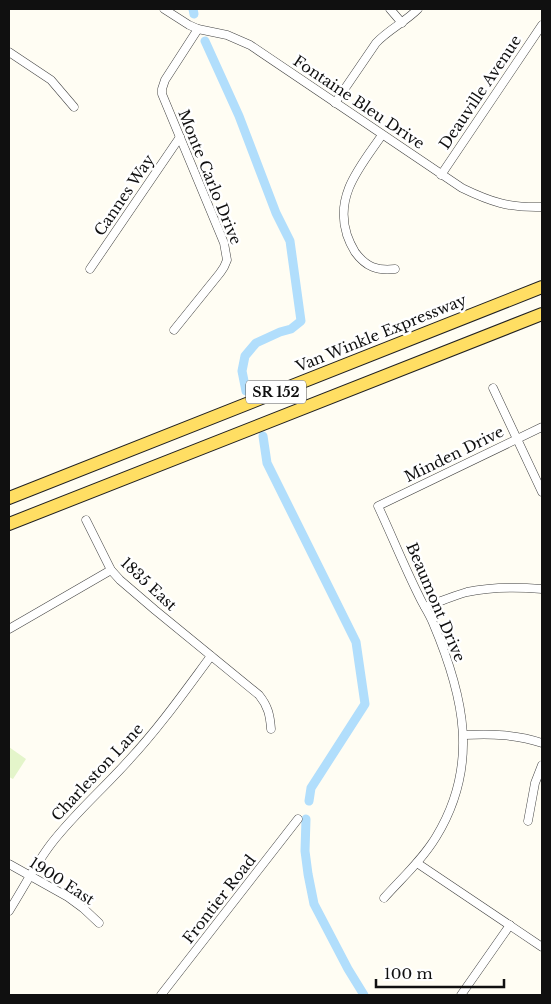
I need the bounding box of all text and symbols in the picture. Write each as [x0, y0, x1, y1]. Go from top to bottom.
street label: Deauville Avenue [435, 31, 525, 153]
street label: Fontaine Bleu Drive [290, 51, 428, 153]
street label: Monte Carlo Drive [174, 107, 246, 247]
street label: Cannes Way [90, 150, 158, 239]
street label: Van Winkle Expressway [292, 290, 469, 376]
road number: SR 152 [246, 381, 306, 404]
street label: Minden Drive [401, 422, 507, 486]
street label: Beaumont Drive [402, 540, 470, 664]
street label: 1835 East [117, 553, 181, 615]
street label: Charleston Lane [47, 719, 147, 825]
street label: Frontier Road [178, 851, 260, 947]
street label: 1900 East [26, 853, 98, 909]
scale bar [376, 956, 504, 988]
text: 100 m [384, 964, 433, 983]

